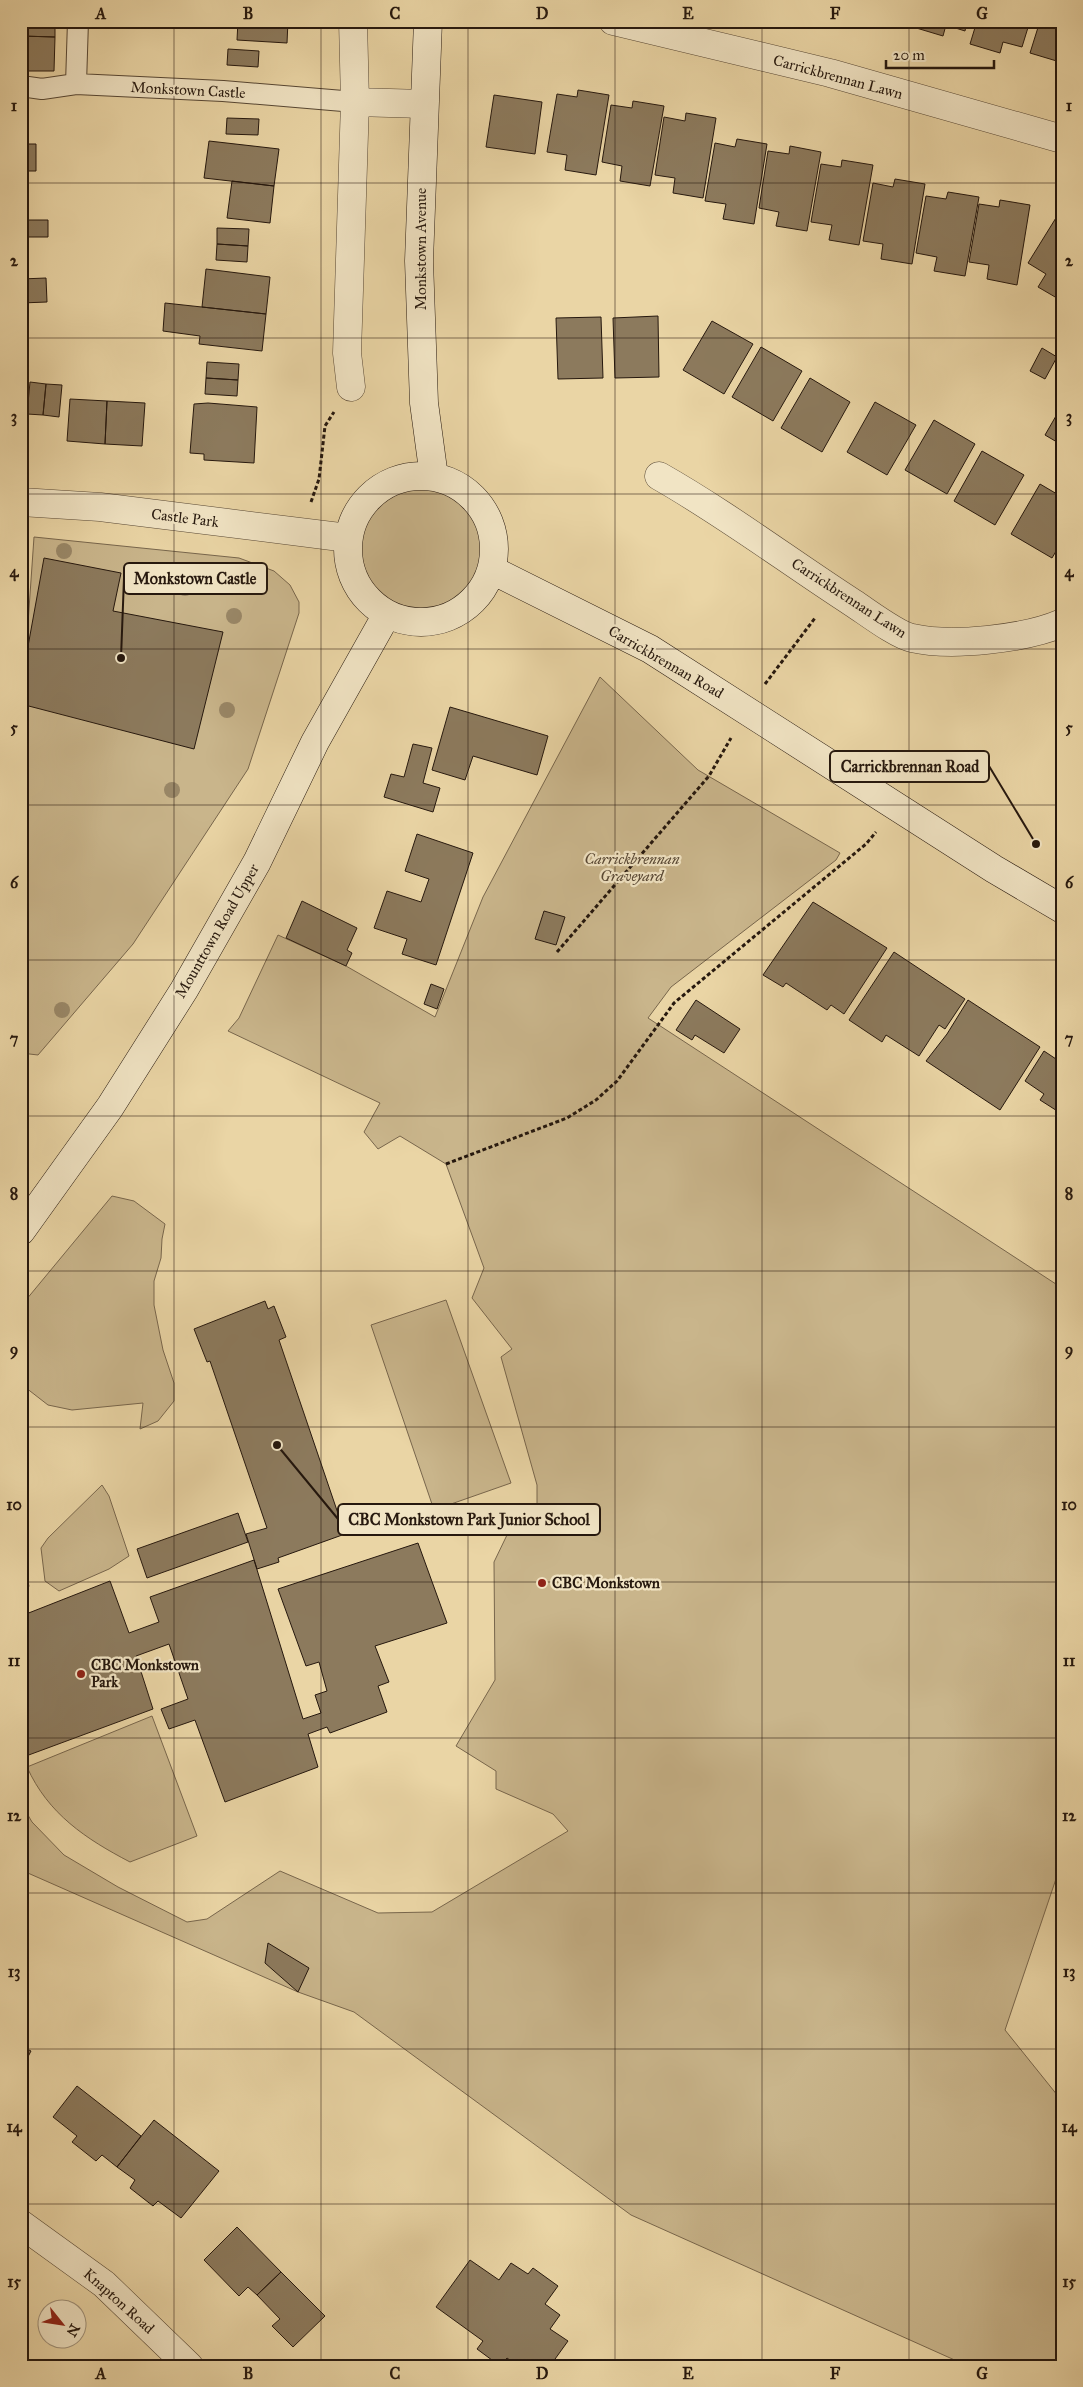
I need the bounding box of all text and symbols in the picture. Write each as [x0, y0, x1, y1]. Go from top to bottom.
text: A [95, 4, 107, 23]
text: B [243, 4, 253, 23]
text: C [390, 4, 401, 23]
text: D [536, 4, 549, 23]
text: E [682, 4, 694, 23]
text: F [830, 4, 841, 23]
text: G [976, 4, 988, 23]
scale bar [886, 38, 993, 70]
text: 20 m [893, 46, 925, 64]
street label: Carrickbrennan Lawn [771, 51, 905, 103]
street label: Monkstown Castle [130, 78, 246, 102]
text: 1 [11, 96, 18, 115]
text: 1 [1066, 96, 1073, 115]
street label: Monkstown Avenue [412, 188, 430, 310]
text: 2 [10, 251, 19, 270]
text: 2 [1065, 251, 1074, 270]
text: 3 [11, 407, 17, 427]
text: 3 [1066, 407, 1072, 427]
street label: Castle Park [150, 505, 220, 531]
street label: Carrickbrennan Lawn [788, 554, 910, 642]
text: 4 [10, 562, 20, 582]
text: 4 [1065, 562, 1075, 582]
callout: Monkstown Castle [124, 563, 267, 594]
text: Monkstown Castle [134, 569, 257, 588]
street label: Carrickbrennan Road [605, 622, 727, 703]
text: 5 [10, 718, 18, 737]
text: 5 [1065, 718, 1073, 737]
callout: Carrickbrennan Road [830, 751, 989, 782]
text: Carrickbrennan Road [841, 757, 980, 776]
park label: Carrickbrennan Graveyard [584, 850, 680, 885]
street label: Mounttown Road Upper [171, 860, 263, 1001]
text: 6 [10, 873, 19, 892]
text: 6 [1065, 873, 1074, 892]
text: 7 [10, 1029, 19, 1048]
text: 7 [1065, 1029, 1074, 1048]
text: 8 [10, 1184, 18, 1203]
text: 8 [1065, 1184, 1073, 1203]
text: 9 [10, 1340, 18, 1360]
text: 9 [1065, 1340, 1073, 1360]
text: 10 [6, 1495, 22, 1514]
text: 10 [1061, 1495, 1077, 1514]
callout: CBC Monkstown Park Junior School [338, 1504, 600, 1535]
text: CBC Monkstown Park Junior School [348, 1510, 590, 1530]
place label: CBC Monkstown [552, 1574, 661, 1592]
marker: CBC Monkstown [536, 1577, 548, 1589]
text: 11 [8, 1651, 21, 1670]
text: 11 [1063, 1651, 1076, 1670]
place label: CBC Monkstown Park [91, 1656, 200, 1691]
marker: CBC Monkstown Park [75, 1668, 87, 1680]
text: 12 [7, 1806, 22, 1825]
text: 12 [1062, 1806, 1077, 1825]
text: 13 [8, 1962, 20, 1982]
text: 13 [1063, 1962, 1075, 1982]
text: 14 [6, 2117, 23, 2137]
text: 14 [1061, 2117, 1078, 2137]
street label: Knapton Road [80, 2265, 158, 2338]
text: 15 [7, 2272, 21, 2291]
text: 15 [1062, 2272, 1076, 2291]
north arrow [38, 2300, 88, 2350]
text: N [62, 2321, 83, 2340]
text: A [95, 2364, 107, 2383]
text: B [243, 2364, 253, 2383]
text: C [390, 2364, 401, 2383]
text: D [536, 2364, 549, 2383]
text: E [682, 2364, 694, 2383]
text: F [830, 2364, 841, 2383]
text: G [976, 2364, 988, 2383]

